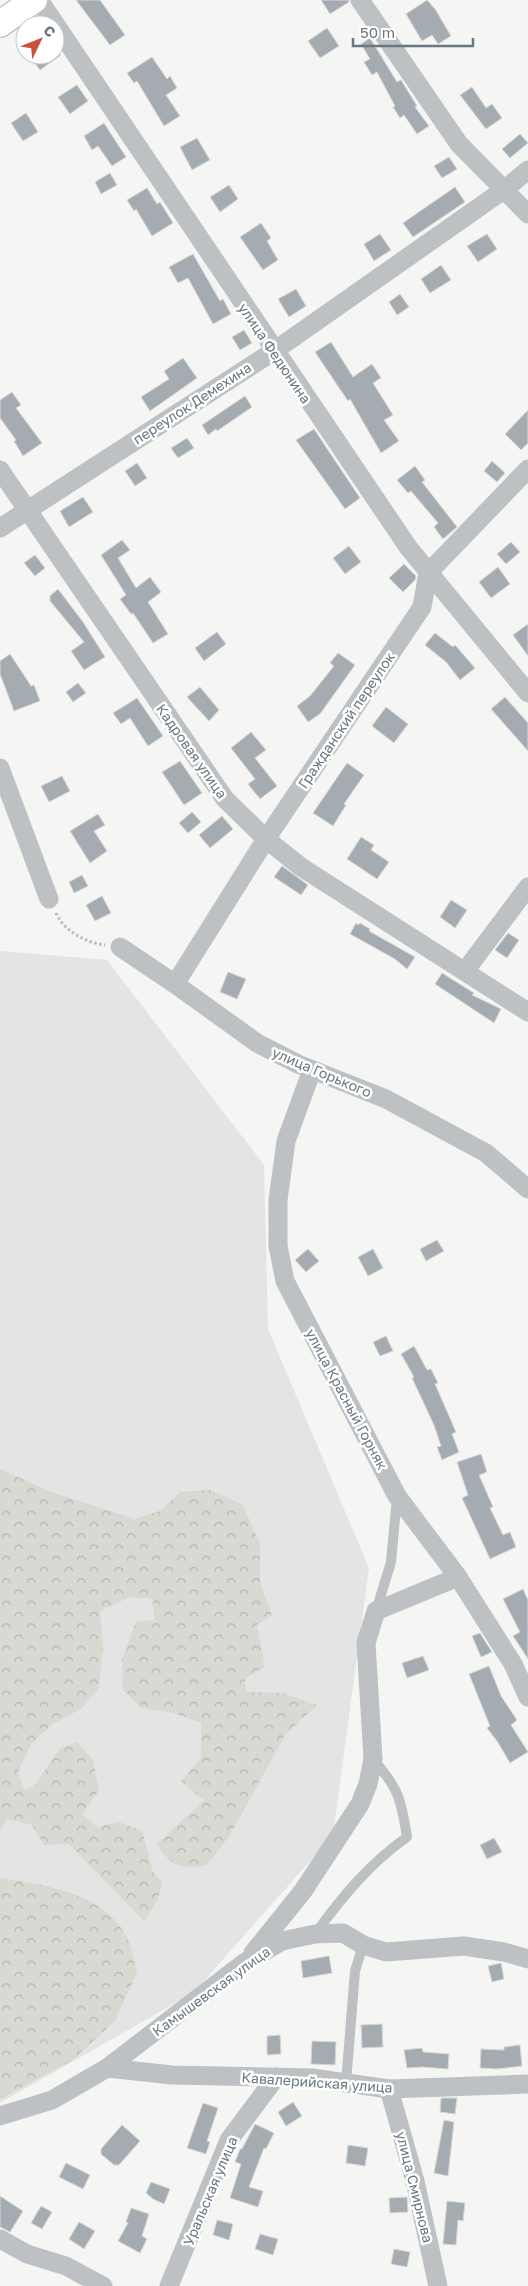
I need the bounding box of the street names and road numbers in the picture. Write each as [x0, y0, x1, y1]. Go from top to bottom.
street label: улица Федюнина [235, 300, 315, 406]
street label: переулок Демехина [130, 358, 254, 448]
street label: Гражданский переулок [294, 649, 398, 791]
street label: Кадровая улица [153, 701, 231, 801]
street label: улица Горького [270, 1043, 374, 1101]
street label: улица Красный Горняк [303, 1326, 391, 1472]
street label: Камышевская улица [149, 1943, 273, 2039]
street label: Кавалерийская улица [241, 2068, 393, 2096]
street label: улица Смирнова [393, 2130, 437, 2244]
street label: Уральская улица [179, 2134, 241, 2248]

